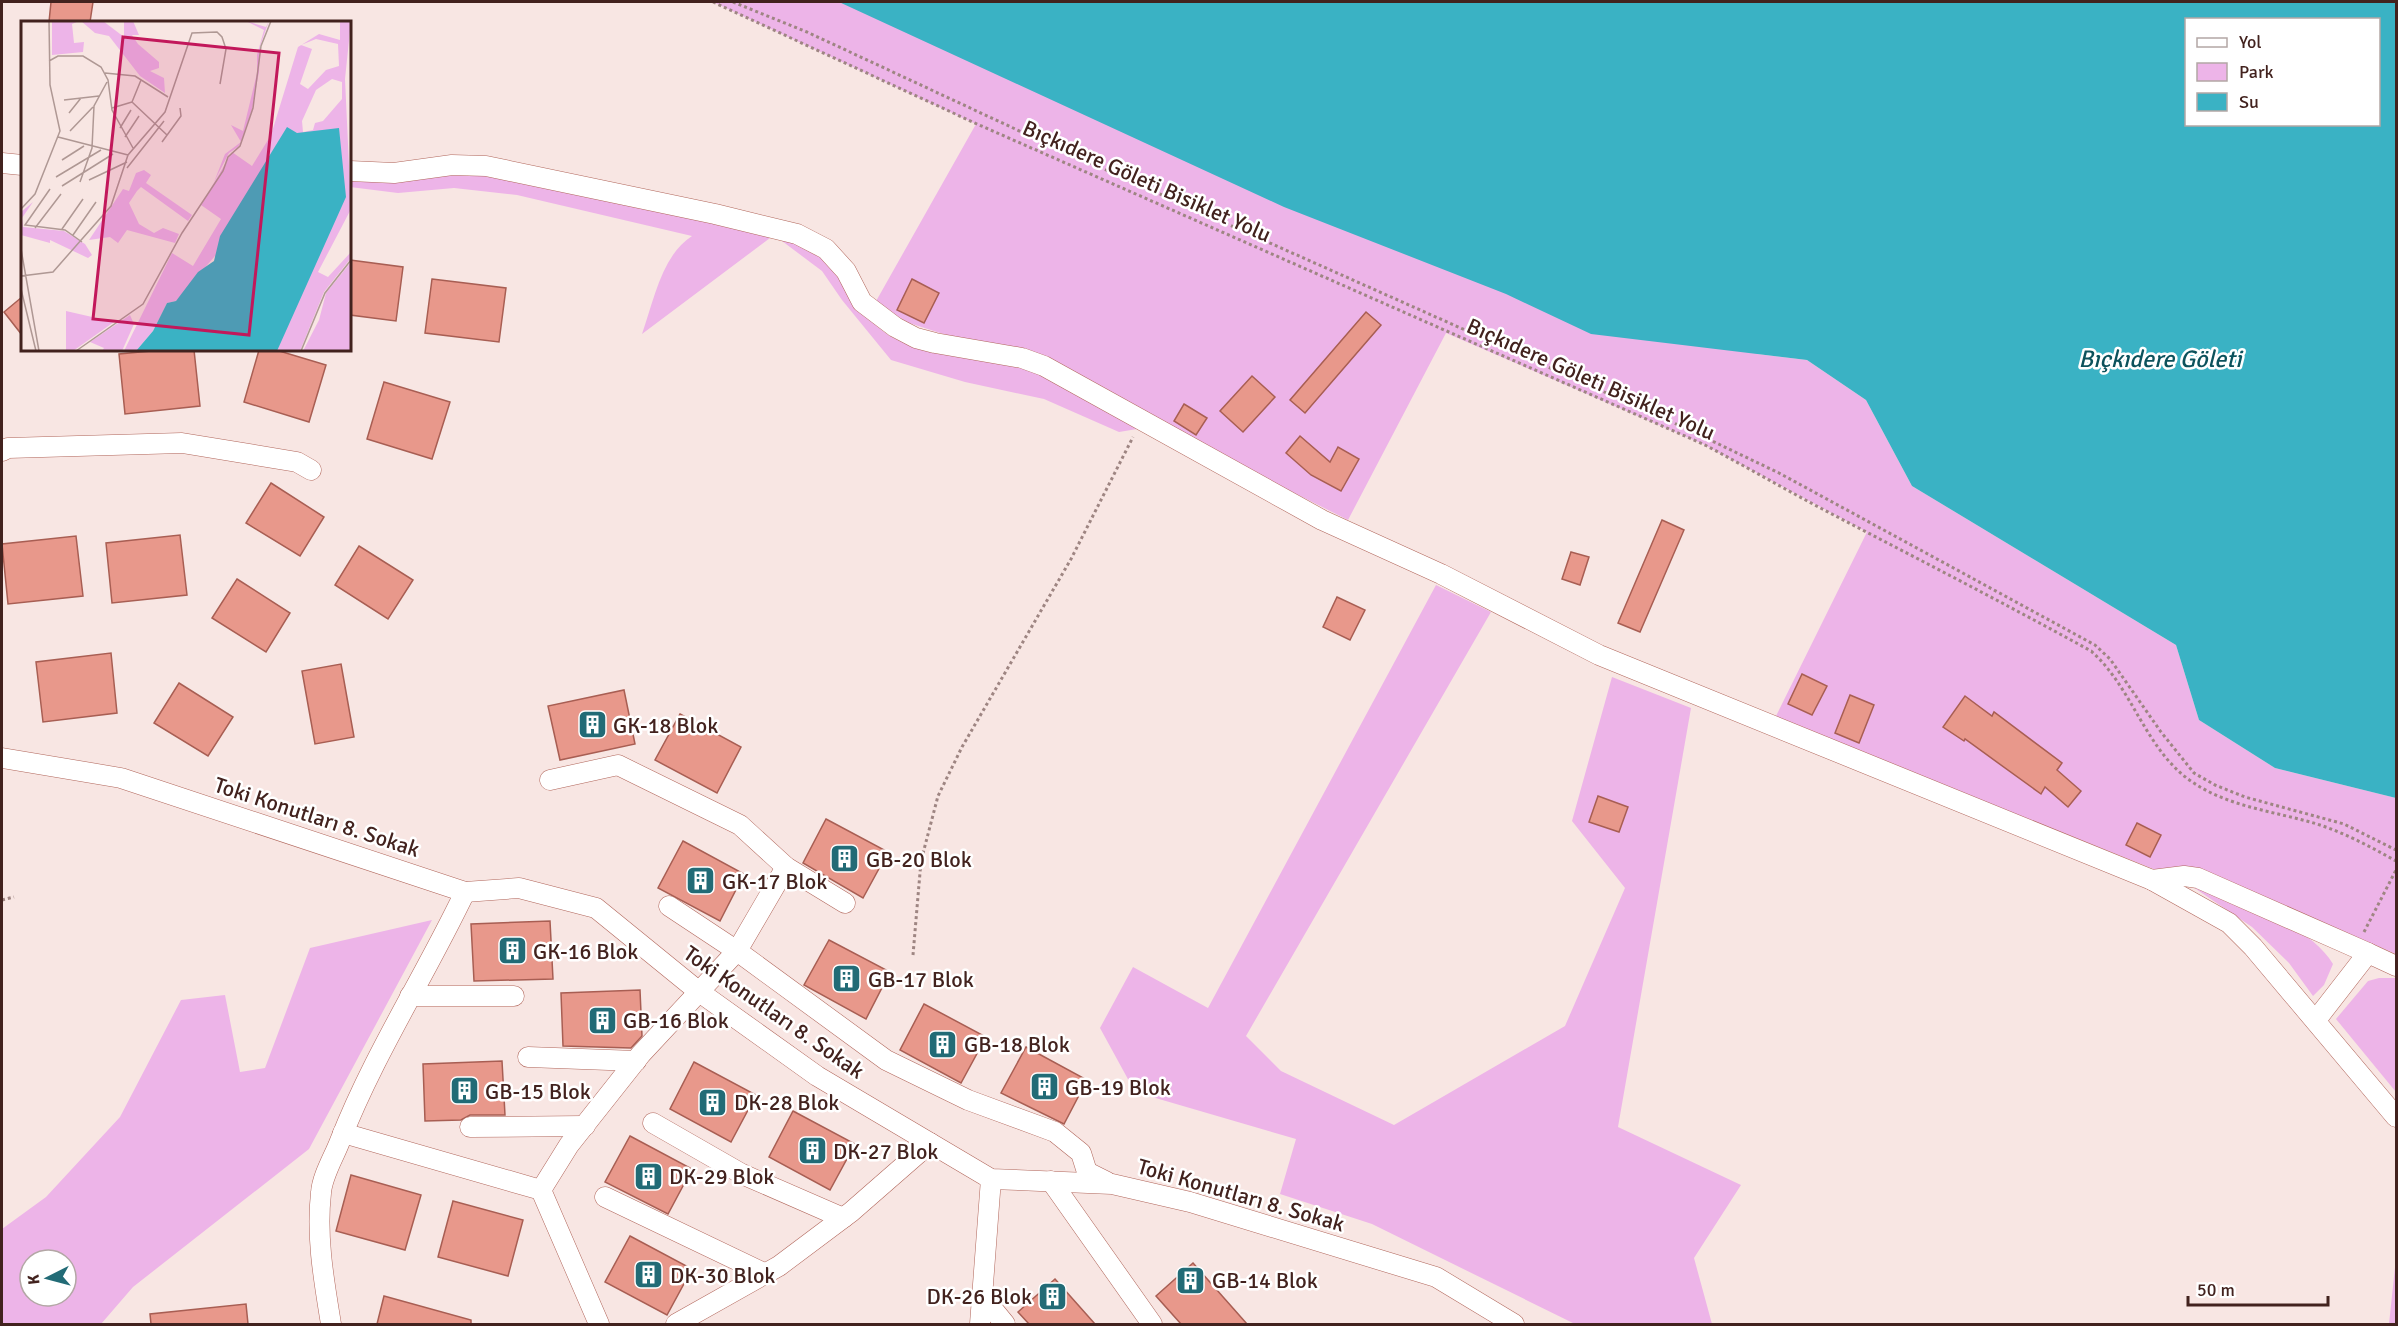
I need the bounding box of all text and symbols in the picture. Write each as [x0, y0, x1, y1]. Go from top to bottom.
legend [2185, 18, 2380, 126]
inset map [21, 21, 351, 351]
text: Yol [2239, 31, 2262, 53]
text: Park [2239, 61, 2274, 83]
text: Su [2239, 91, 2259, 113]
street label: Bıçkıdere Göleti Bisiklet Yolu [1019, 114, 1275, 248]
street label: Bıçkıdere Göleti Bisiklet Yolu [1463, 312, 1719, 446]
water label: Bıçkıdere Göleti [2079, 344, 2244, 374]
building icon: GK-18 Blok [576, 709, 608, 741]
place label: GK-18 Blok [613, 712, 718, 739]
street label: Toki Konutları 8. Sokak [211, 771, 423, 863]
building icon: GB-20 Blok [829, 843, 861, 875]
place label: GB-20 Blok [866, 846, 972, 873]
building icon: GK-17 Blok [685, 865, 717, 897]
place label: GK-17 Blok [722, 868, 827, 895]
building icon: GK-16 Blok [496, 935, 528, 967]
place label: GK-16 Blok [533, 938, 638, 965]
street label: Toki Konutları 8. Sokak [678, 939, 870, 1085]
building icon: GB-17 Blok [831, 963, 863, 995]
place label: GB-17 Blok [868, 966, 974, 993]
building icon: GB-16 Blok [586, 1004, 618, 1036]
place label: GB-16 Blok [623, 1007, 729, 1034]
building icon: GB-18 Blok [927, 1028, 959, 1060]
place label: GB-18 Blok [964, 1031, 1070, 1058]
building icon: GB-19 Blok [1028, 1071, 1060, 1103]
place label: GB-19 Blok [1065, 1074, 1171, 1101]
building icon: GB-15 Blok [448, 1075, 480, 1107]
place label: GB-15 Blok [485, 1078, 591, 1105]
building icon: DK-28 Blok [697, 1086, 729, 1118]
place label: DK-28 Blok [734, 1089, 839, 1116]
building icon: DK-27 Blok [796, 1135, 828, 1167]
place label: DK-27 Blok [833, 1138, 938, 1165]
street label: Toki Konutları 8. Sokak [1134, 1152, 1348, 1238]
building icon: DK-29 Blok [632, 1160, 664, 1192]
place label: DK-29 Blok [669, 1163, 774, 1190]
north arrow [18, 1248, 78, 1308]
building icon: DK-30 Blok [633, 1259, 665, 1291]
place label: DK-30 Blok [670, 1262, 775, 1289]
building icon: GB-14 Blok [1175, 1264, 1207, 1296]
place label: GB-14 Blok [1212, 1267, 1318, 1294]
scale bar [2188, 1269, 2328, 1307]
text: K [24, 1273, 45, 1285]
text: 50 m [2197, 1279, 2235, 1301]
building icon: DK-26 Blok [1037, 1280, 1069, 1312]
place label: DK-26 Blok [927, 1283, 1032, 1310]

